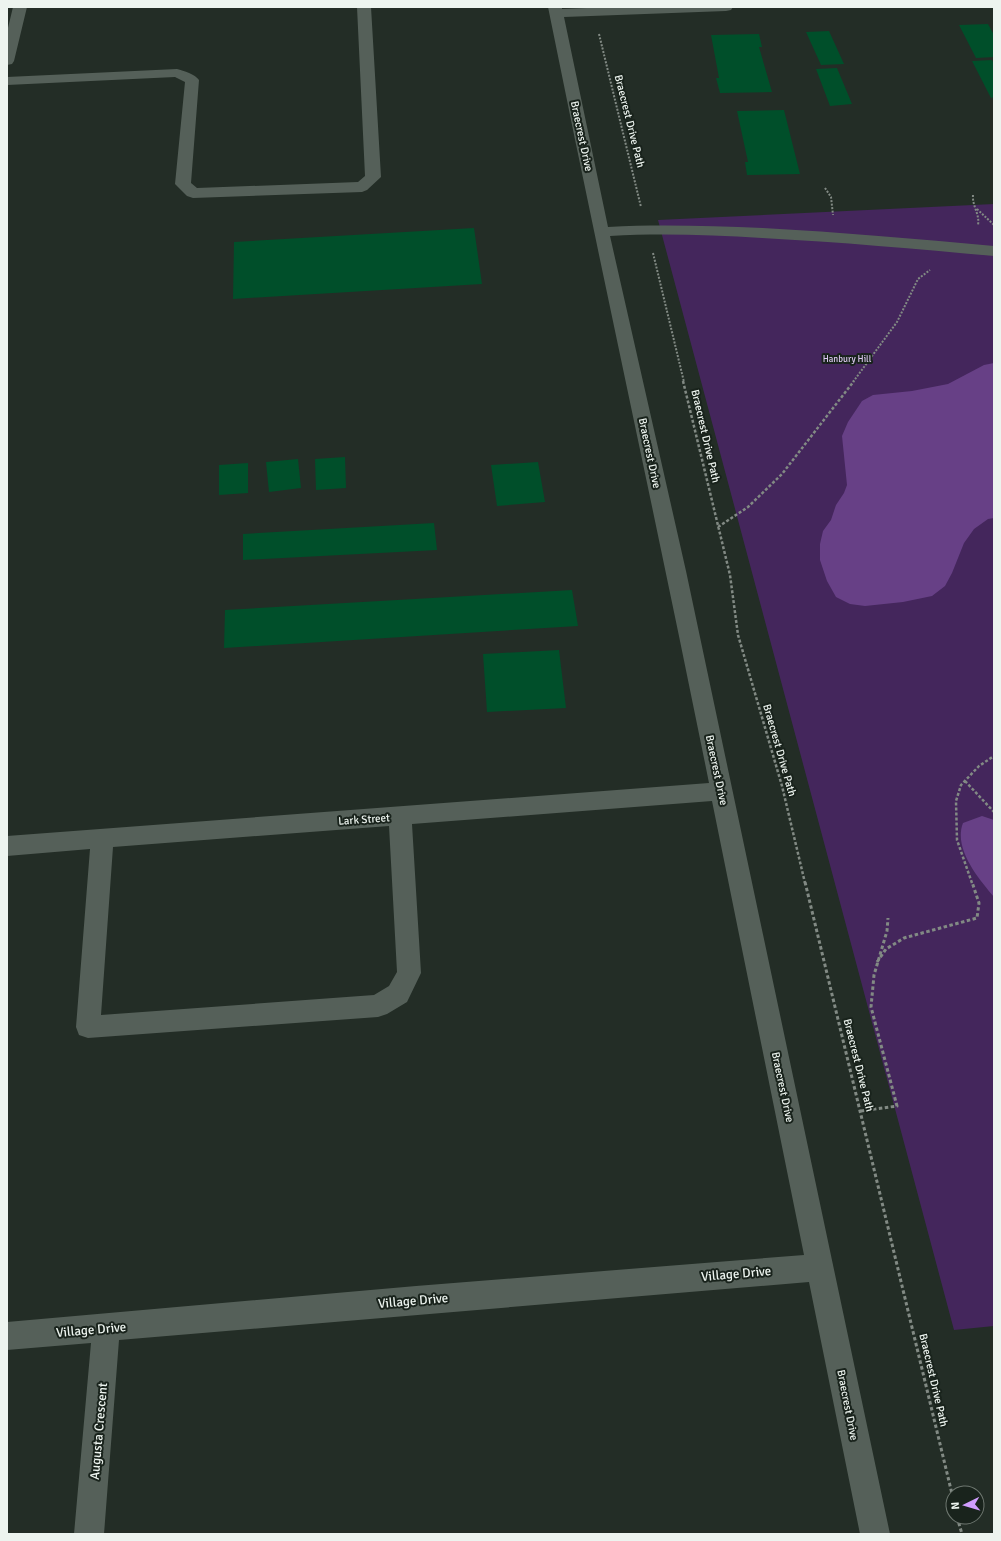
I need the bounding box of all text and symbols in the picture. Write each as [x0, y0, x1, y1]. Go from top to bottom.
street label: Braecrest Drive Path [612, 73, 647, 169]
street label: Braecrest Drive [568, 100, 595, 173]
park label: Hanbury Hill [823, 354, 872, 365]
street label: Braecrest Drive Path [688, 388, 723, 484]
street label: Braecrest Drive [636, 417, 663, 490]
street label: Braecrest Drive Path [760, 702, 799, 798]
street label: Braecrest Drive [703, 734, 730, 807]
street label: Lark Street [338, 811, 390, 828]
street label: Braecrest Drive Path [841, 1017, 876, 1113]
street label: Braecrest Drive [769, 1051, 796, 1124]
street label: Village Drive [700, 1263, 772, 1285]
street label: Village Drive [377, 1290, 449, 1312]
street label: Village Drive [55, 1319, 127, 1341]
street label: Braecrest Drive Path [916, 1332, 951, 1428]
street label: Braecrest Drive [834, 1369, 861, 1442]
street label: Augusta Crescent [87, 1381, 111, 1480]
north arrow [945, 1485, 985, 1525]
text: N [949, 1501, 962, 1510]

